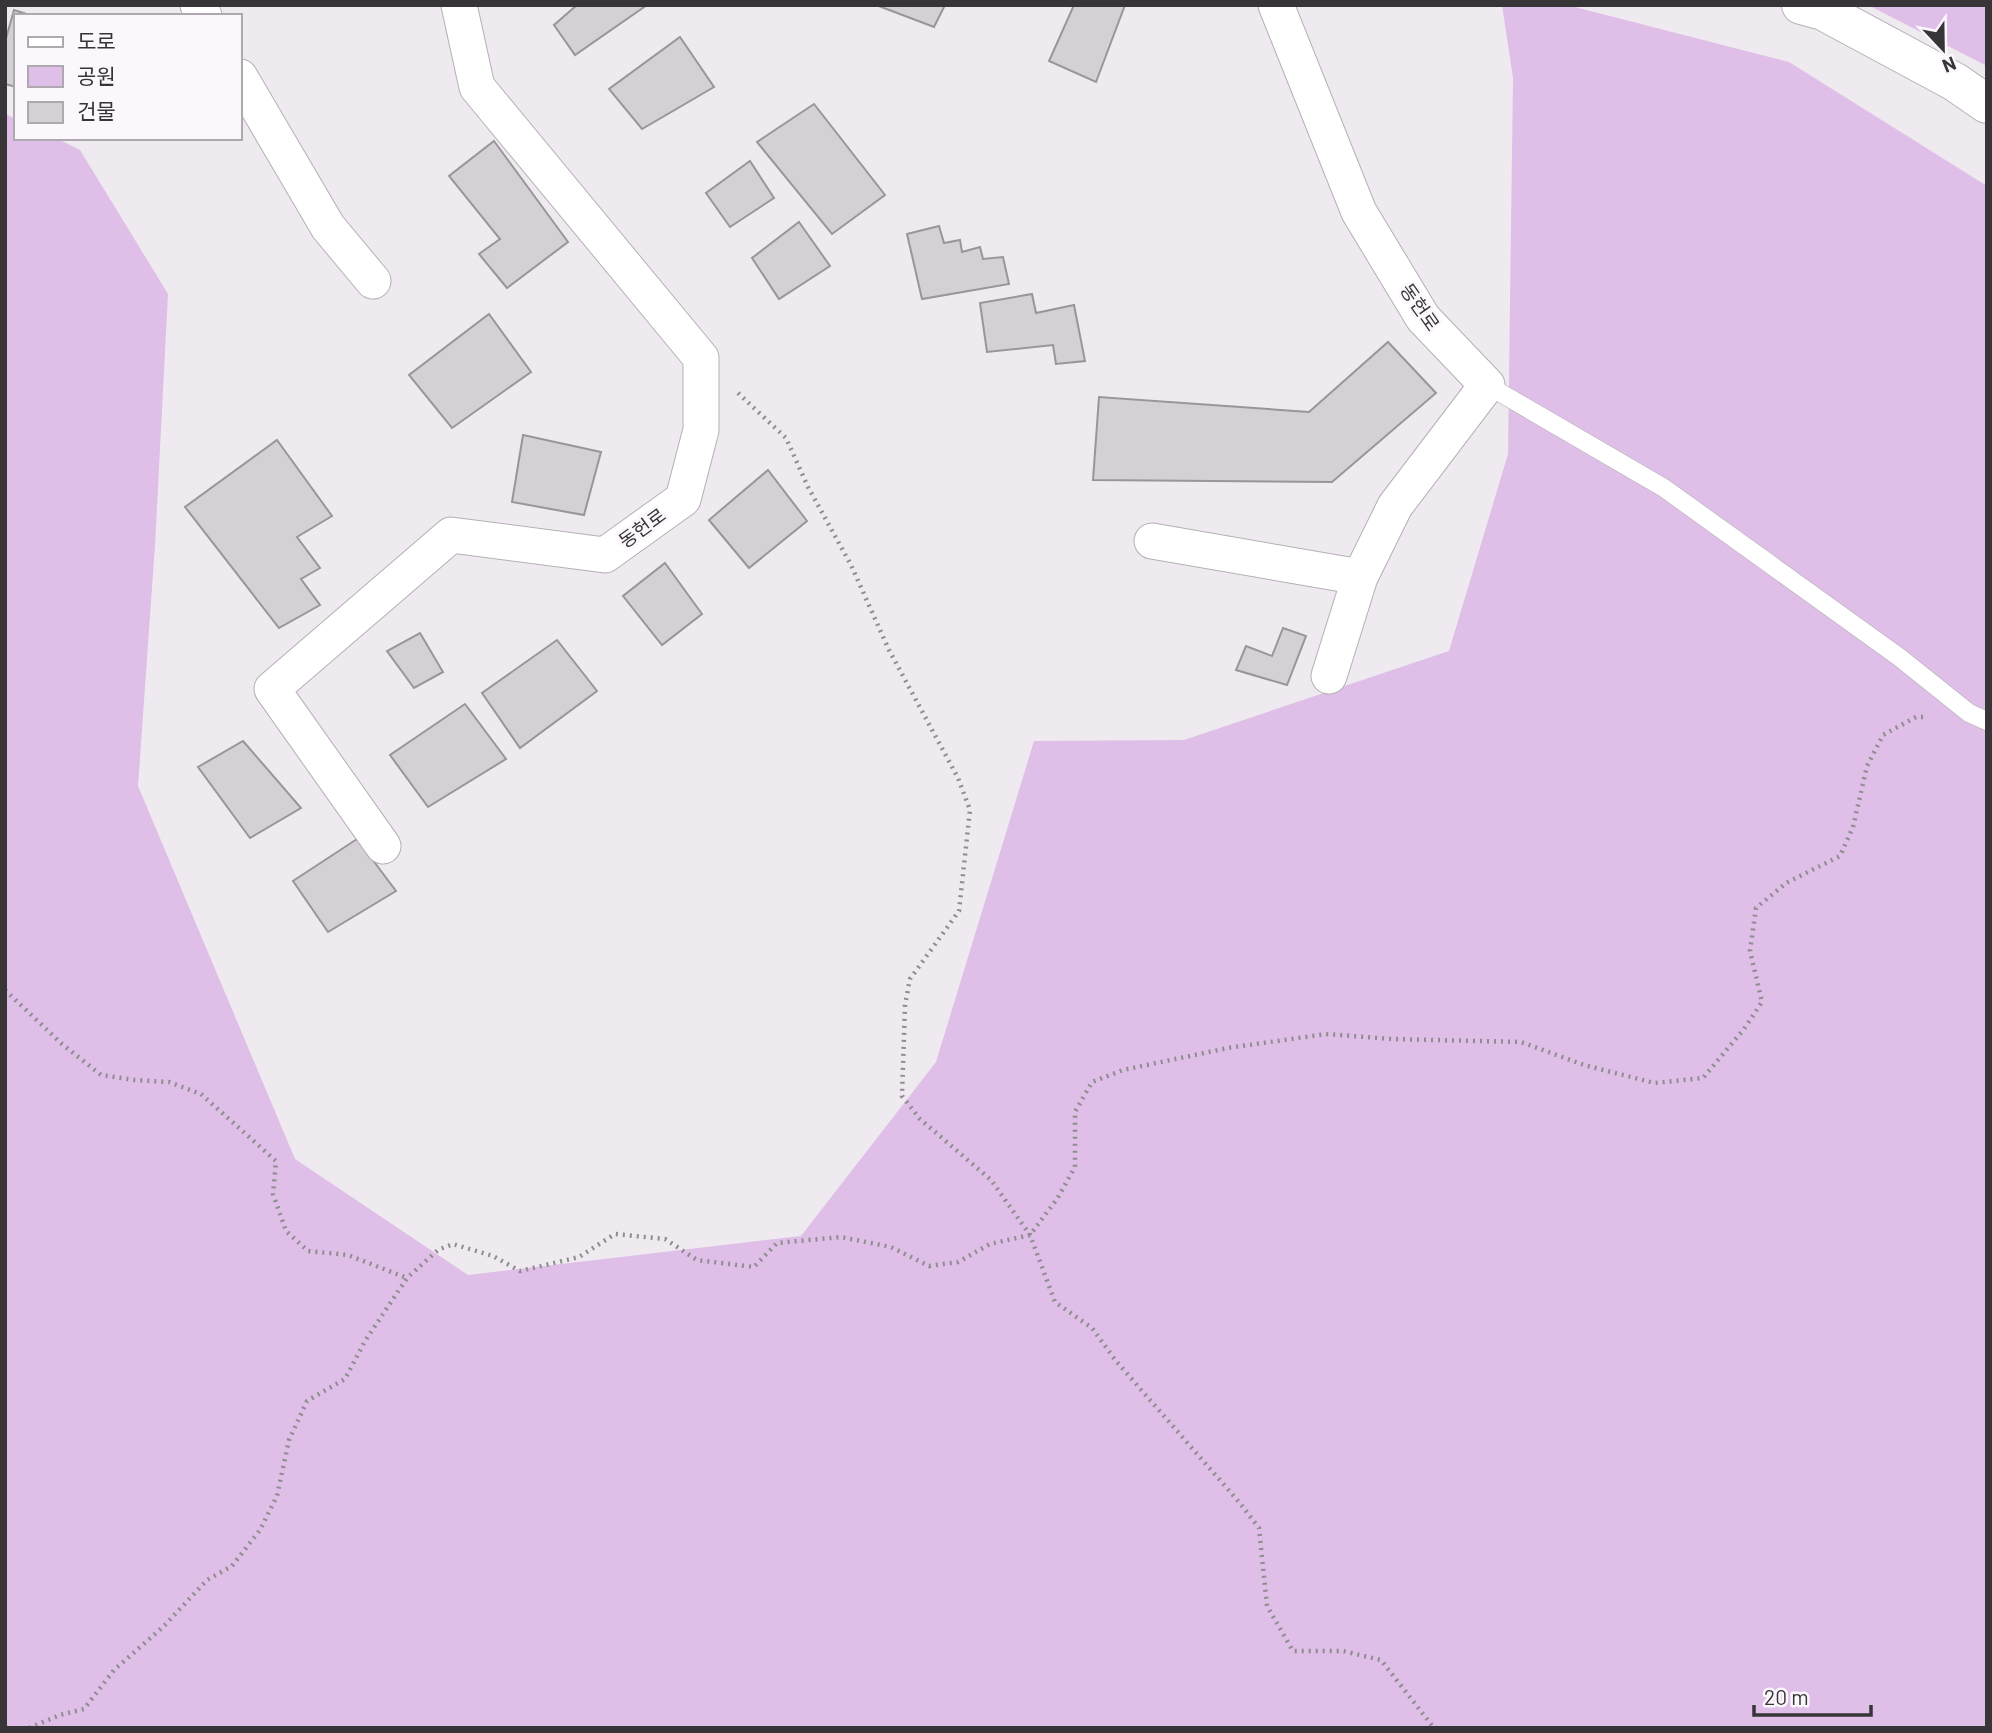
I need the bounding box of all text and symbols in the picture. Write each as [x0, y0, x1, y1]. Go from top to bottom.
legend [14, 14, 242, 140]
north arrow [1908, 14, 1978, 84]
text: 도로 [77, 28, 116, 53]
text: N [1939, 52, 1960, 78]
text: 공원 [77, 63, 116, 88]
text: 건물 [77, 98, 116, 123]
street label: 동헌로 [1396, 279, 1445, 335]
street label: 동헌로 [614, 503, 670, 552]
scale bar [1754, 1674, 1871, 1718]
text: 20 m [1764, 1684, 1809, 1709]

